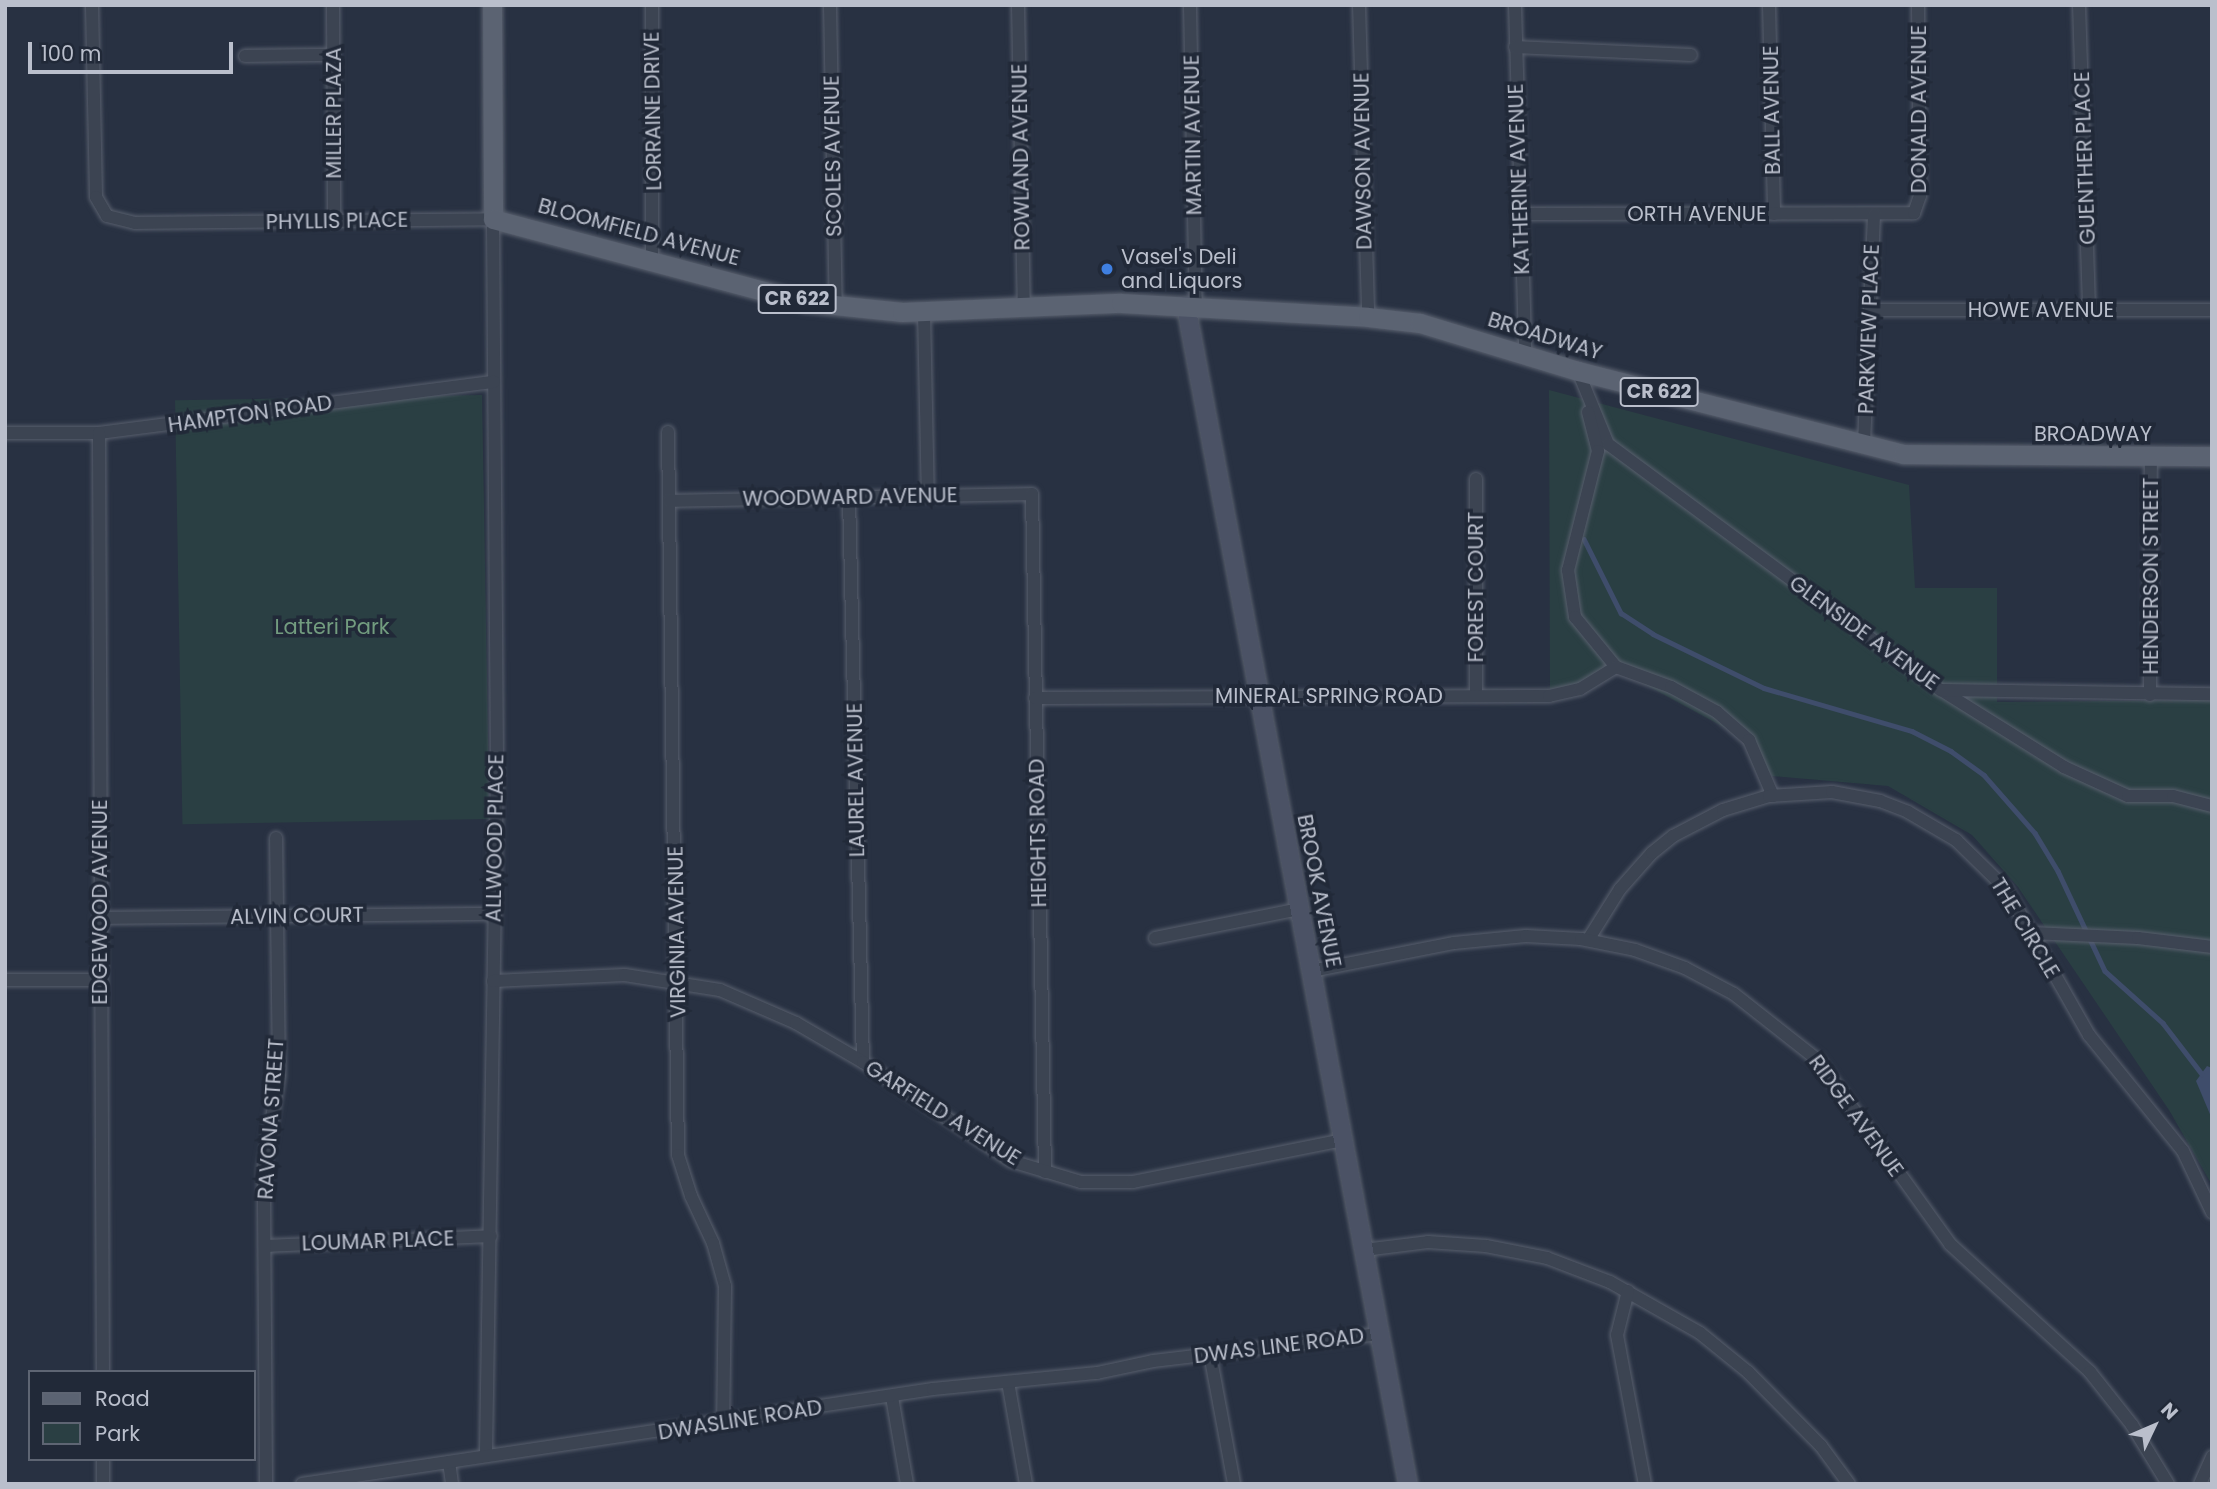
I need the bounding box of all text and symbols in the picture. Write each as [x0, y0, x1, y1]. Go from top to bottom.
street label: DONALD AVENUE [1906, 25, 1932, 193]
scale bar [32, 28, 236, 72]
street label: LORRAINE DRIVE [639, 31, 667, 191]
text: 100 m [41, 39, 101, 68]
street label: BALL AVENUE [1758, 45, 1786, 175]
street label: MILLER PLAZA [321, 47, 347, 179]
street label: MARTIN AVENUE [1179, 54, 1207, 216]
street label: ROWLAND AVENUE [1007, 63, 1035, 251]
street label: GUENTHER PLACE [2069, 71, 2101, 245]
street label: DAWSON AVENUE [1349, 72, 1377, 250]
street label: SCOLES AVENUE [819, 75, 847, 237]
street label: KATHERINE AVENUE [1503, 83, 1535, 275]
street label: BLOOMFIELD AVENUE [535, 193, 743, 271]
street label: ORTH AVENUE [1627, 201, 1767, 227]
street label: PHYLLIS PLACE [266, 207, 408, 235]
street label: PARKVIEW PLACE [1853, 243, 1885, 415]
place label: Vasel's Deli and Liquors [1121, 244, 1243, 294]
marker: Vasel's Deli and Liquors [1099, 261, 1115, 277]
road number: CR 622 [757, 284, 837, 314]
street label: HOWE AVENUE [1968, 297, 2114, 323]
street label: BROADWAY [1485, 307, 1605, 365]
road number: CR 622 [1619, 376, 1699, 408]
street label: HAMPTON ROAD [166, 390, 334, 438]
street label: BROADWAY [2034, 421, 2152, 447]
street label: HENDERSON STREET [2138, 477, 2164, 675]
street label: WOODWARD AVENUE [742, 483, 958, 511]
street label: FOREST COURT [1463, 512, 1489, 662]
street label: GLENSIDE AVENUE [1784, 570, 1944, 696]
park label: Latteri Park [274, 614, 390, 640]
street label: MINERAL SPRING ROAD [1215, 683, 1443, 709]
street label: LAUREL AVENUE [842, 703, 870, 857]
street label: ALLWOOD PLACE [481, 753, 509, 923]
street label: HEIGHTS ROAD [1024, 758, 1052, 908]
street label: EDGEWOOD AVENUE [87, 799, 113, 1005]
street label: BROOK AVENUE [1292, 812, 1346, 970]
street label: VIRGINIA AVENUE [663, 846, 691, 1018]
street label: THE CIRCLE [1985, 873, 2065, 983]
street label: ALVIN COURT [230, 902, 364, 930]
street label: RAVONA STREET [253, 1038, 289, 1200]
street label: RIDGE AVENUE [1803, 1050, 1909, 1182]
street label: GARFIELD AVENUE [861, 1055, 1025, 1171]
street label: LOUMAR PLACE [301, 1226, 455, 1256]
street label: DWAS LINE ROAD [1193, 1323, 1365, 1369]
legend [28, 1370, 256, 1461]
text: Road [95, 1384, 150, 1413]
north arrow [2119, 1391, 2189, 1461]
street label: DWASLINE ROAD [656, 1395, 824, 1445]
text: N [2155, 1397, 2184, 1426]
text: Park [95, 1419, 140, 1448]

